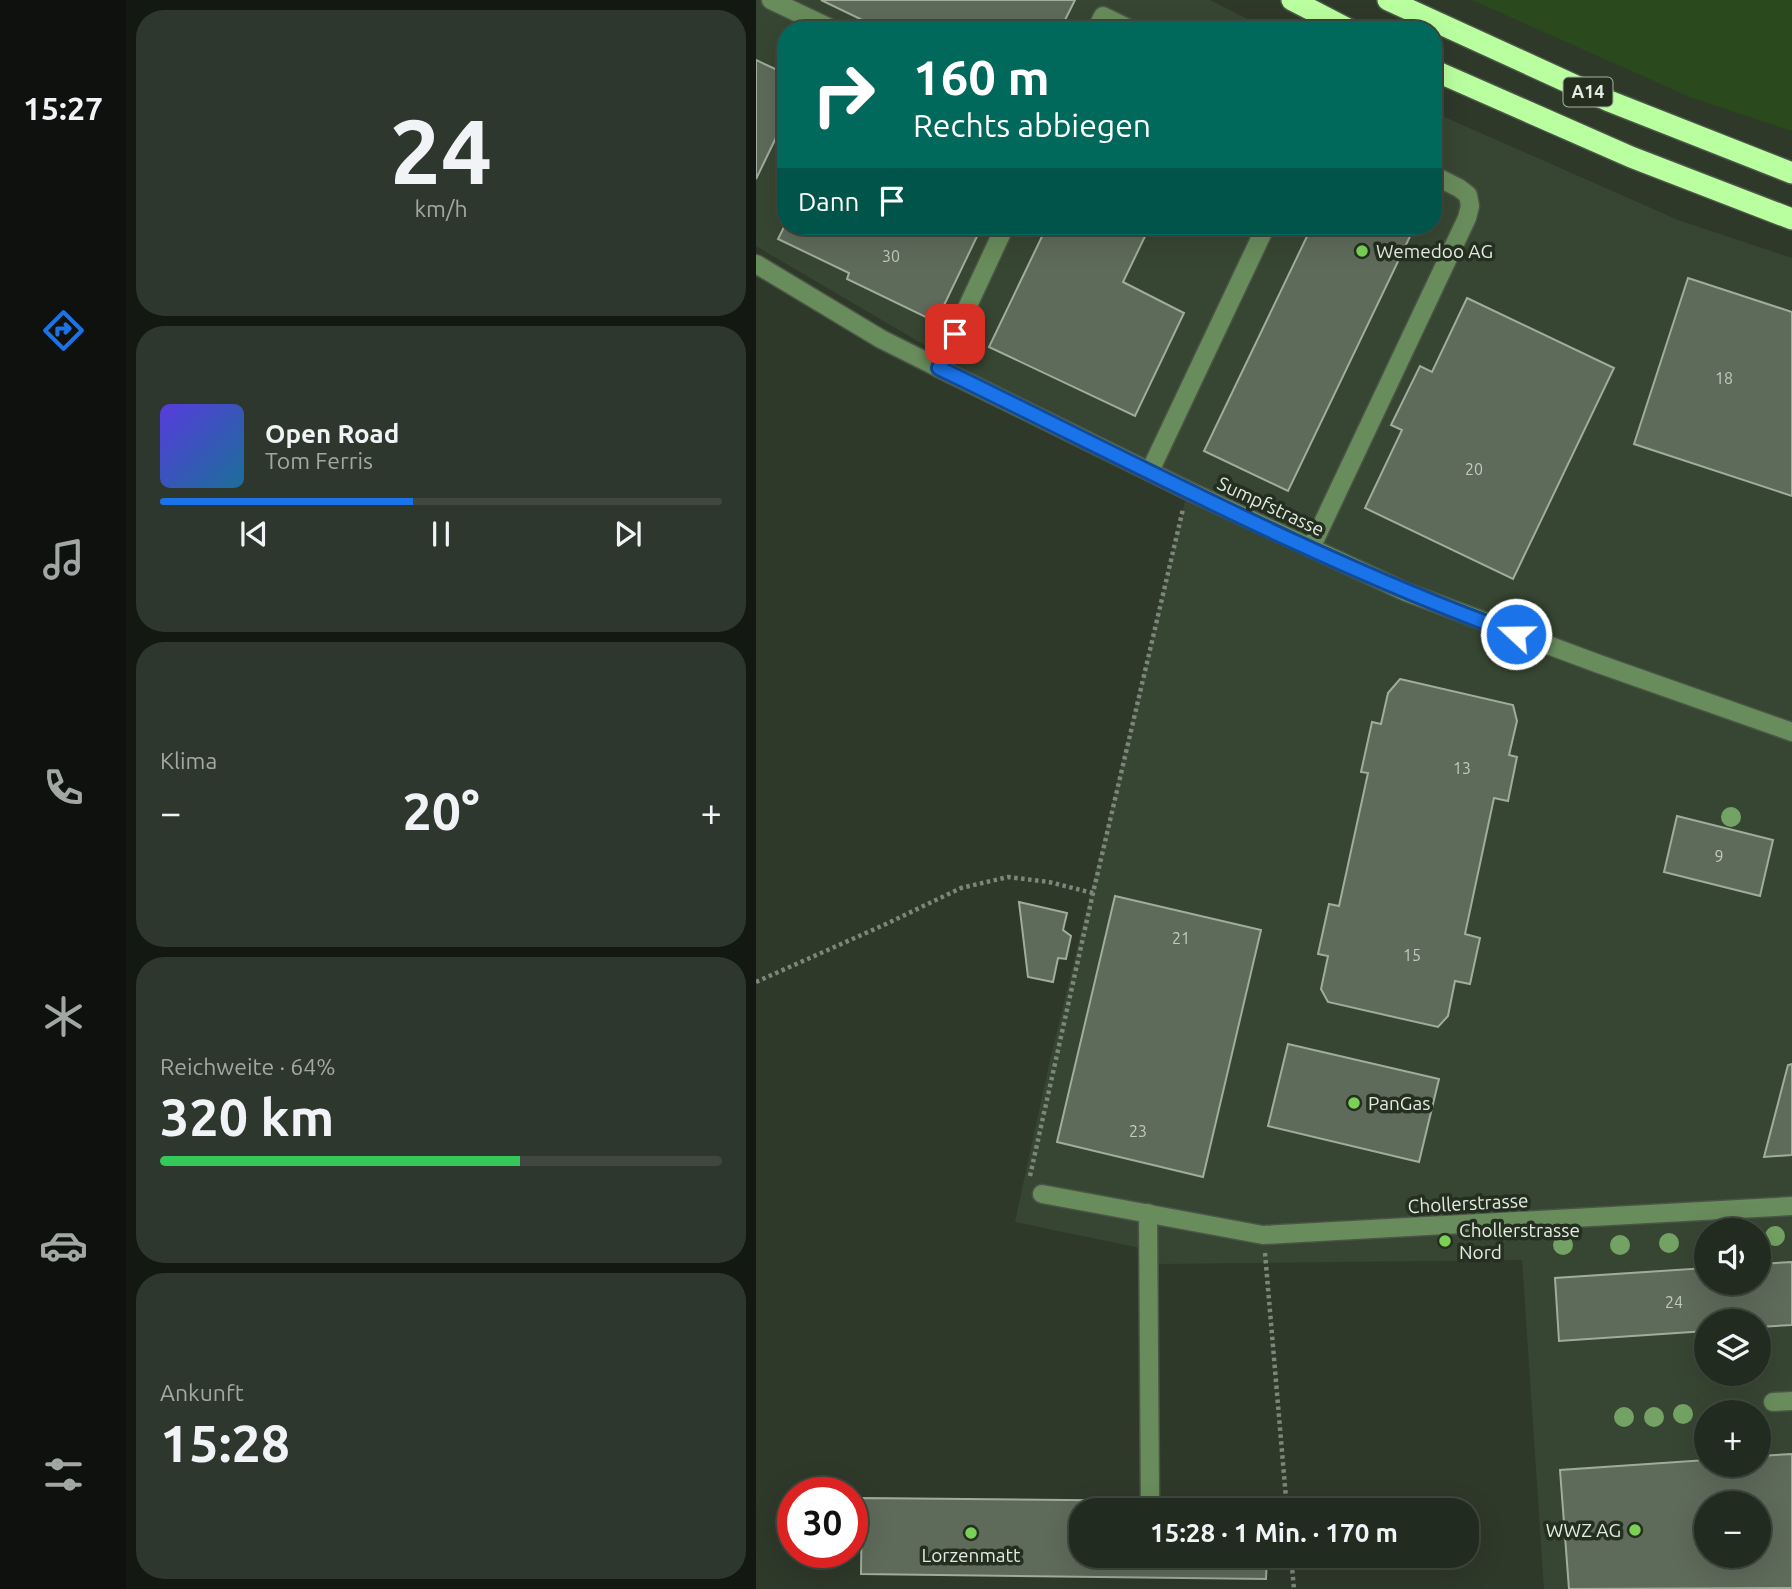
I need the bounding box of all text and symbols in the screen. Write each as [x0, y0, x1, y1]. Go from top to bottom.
icon: right [798, 49, 889, 140]
text: 160 m [913, 49, 1050, 104]
road number: A14 [1564, 78, 1612, 106]
text: 15:27 [23, 90, 103, 126]
text: 24 [390, 99, 492, 201]
text: Rechts abbiegen [913, 107, 1151, 143]
icon: arrive [873, 182, 911, 220]
text: Dann [798, 187, 859, 216]
text: km/h [414, 196, 468, 221]
place label: Wemedoo AG [1376, 240, 1493, 262]
marker: Wemedoo AG [1354, 243, 1370, 259]
house number: 30 [882, 247, 900, 265]
pin [925, 304, 985, 364]
icon: directions [39, 306, 88, 355]
icon: arrive [936, 315, 974, 353]
house number: 18 [1715, 369, 1733, 387]
text: Open Road [265, 419, 399, 448]
text: Tom Ferris [265, 448, 373, 473]
house number: 20 [1465, 460, 1483, 478]
street label: Sumpfstrasse [1214, 472, 1328, 540]
icon: previous [235, 515, 273, 553]
icon: pause [422, 515, 460, 553]
icon: next [609, 515, 647, 553]
icon: music [39, 535, 88, 584]
position arrow [1479, 597, 1553, 671]
text: Klima [160, 748, 217, 773]
house number: 13 [1453, 759, 1471, 777]
icon: phone [39, 763, 88, 812]
text: 20° [402, 782, 480, 840]
text: − [160, 791, 181, 833]
text: + [701, 791, 722, 833]
house number: 9 [1714, 847, 1724, 865]
house number: 21 [1172, 929, 1190, 947]
house number: 15 [1403, 946, 1421, 964]
icon: climate [39, 992, 88, 1041]
text: Reichweite · 64% [160, 1054, 336, 1079]
text: 320 km [160, 1088, 334, 1146]
place label: PanGas [1368, 1092, 1430, 1114]
marker: PanGas [1346, 1095, 1362, 1111]
house number: 23 [1129, 1122, 1147, 1140]
street label: Chollerstrasse [1407, 1189, 1529, 1217]
map controls [1694, 1218, 1771, 1568]
button: sound [1694, 1218, 1771, 1295]
place label: Chollerstrasse Nord [1459, 1219, 1580, 1263]
icon: car [39, 1221, 88, 1270]
marker: Chollerstrasse Nord [1437, 1233, 1453, 1249]
house number: 24 [1665, 1293, 1683, 1311]
button: layers [1694, 1309, 1771, 1386]
text: Ankunft [160, 1380, 244, 1405]
button: + [1694, 1400, 1771, 1477]
text: 15:28 [160, 1414, 290, 1472]
icon: filters [39, 1450, 88, 1499]
speed limit sign: 30 [777, 1477, 868, 1568]
button: − [1694, 1491, 1771, 1568]
text: 15:28 · 1 Min. · 170 m [1150, 1518, 1398, 1547]
place label: WWZ AG [1546, 1519, 1621, 1541]
marker: WWZ AG [1627, 1522, 1643, 1538]
marker: Lorzenmatt [963, 1525, 979, 1541]
place label: Lorzenmatt [921, 1544, 1021, 1566]

